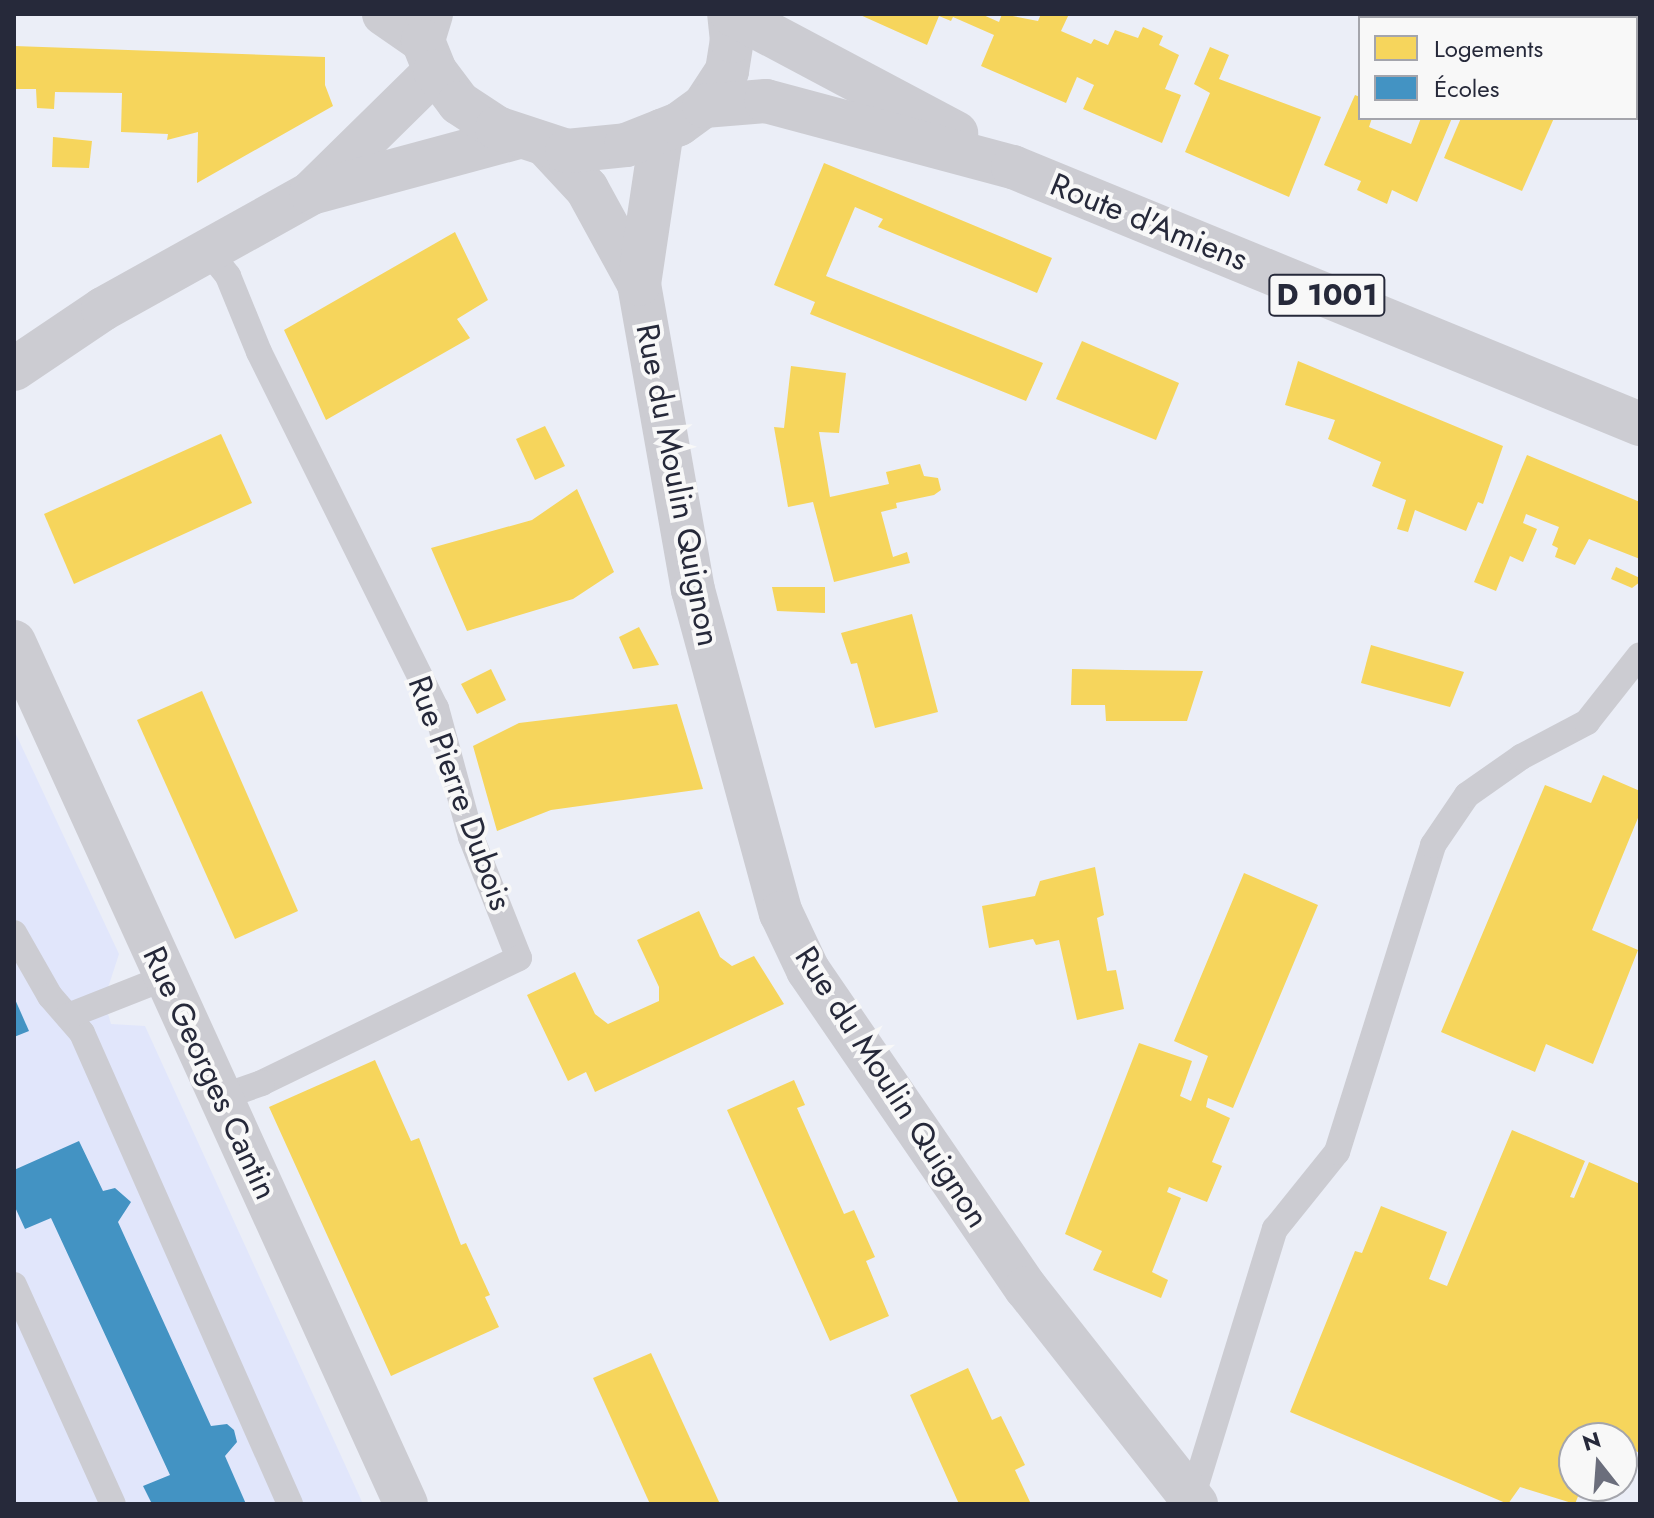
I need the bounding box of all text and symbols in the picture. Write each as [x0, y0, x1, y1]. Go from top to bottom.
legend [1358, 16, 1638, 120]
text: Logements [1434, 31, 1543, 66]
text: Écoles [1434, 71, 1499, 106]
street label: Route d'Amiens [1045, 165, 1253, 279]
road number: D 1001 [1267, 269, 1387, 321]
street label: Rue du Moulin Quignon [628, 321, 728, 649]
street label: Rue Pierre Dubois [400, 671, 520, 915]
street label: Rue du Moulin Quignon [787, 939, 997, 1235]
street label: Rue Georges Cantin [135, 941, 285, 1205]
north arrow [1558, 1422, 1638, 1502]
text: N [1579, 1423, 1605, 1459]

